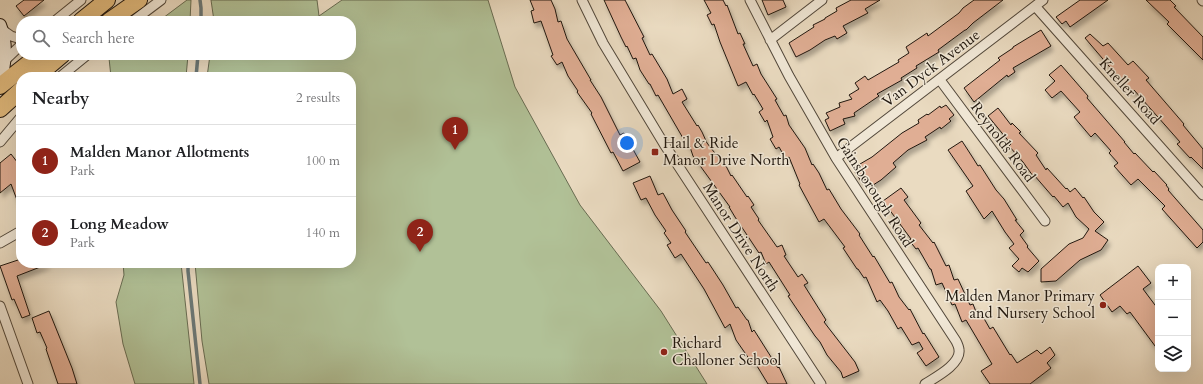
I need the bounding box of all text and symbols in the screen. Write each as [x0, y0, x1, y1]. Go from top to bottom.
search box [16, 16, 356, 60]
street label: Van Dyck Avenue [878, 24, 984, 111]
icon: search [30, 27, 52, 49]
text: Search here [62, 28, 135, 48]
street label: Kneller Road [1095, 53, 1165, 129]
text: Nearby [32, 87, 89, 110]
text: 2 results [296, 89, 340, 107]
street label: Reynolds Road [966, 98, 1040, 186]
pin: 1 [442, 117, 468, 150]
your location [617, 133, 637, 153]
place label: Hail & Ride Manor Drive North [663, 133, 790, 170]
street label: Gainsborough Road [832, 133, 918, 251]
text: Malden Manor Allotments [70, 142, 249, 162]
marker: Hail & Ride Manor Drive North [650, 147, 660, 157]
text: 1 [42, 152, 48, 170]
text: 100 m [306, 152, 340, 170]
text: Park [70, 162, 95, 180]
street label: Manor Drive North [698, 179, 784, 296]
text: Long Meadow [70, 214, 169, 234]
pin: 2 [407, 219, 433, 252]
text: 2 [42, 224, 48, 242]
text: 140 m [306, 224, 340, 242]
text: Park [70, 234, 95, 252]
map controls [1155, 264, 1191, 372]
button: + [1155, 264, 1191, 300]
place label: Malden Manor Primary and Nursery School [945, 286, 1095, 323]
marker: Malden Manor Primary and Nursery School [1098, 300, 1108, 310]
button: − [1155, 300, 1191, 336]
place label: Richard Challoner School [672, 333, 782, 370]
button: layers [1155, 336, 1191, 372]
marker: Richard Challoner School [659, 347, 669, 357]

